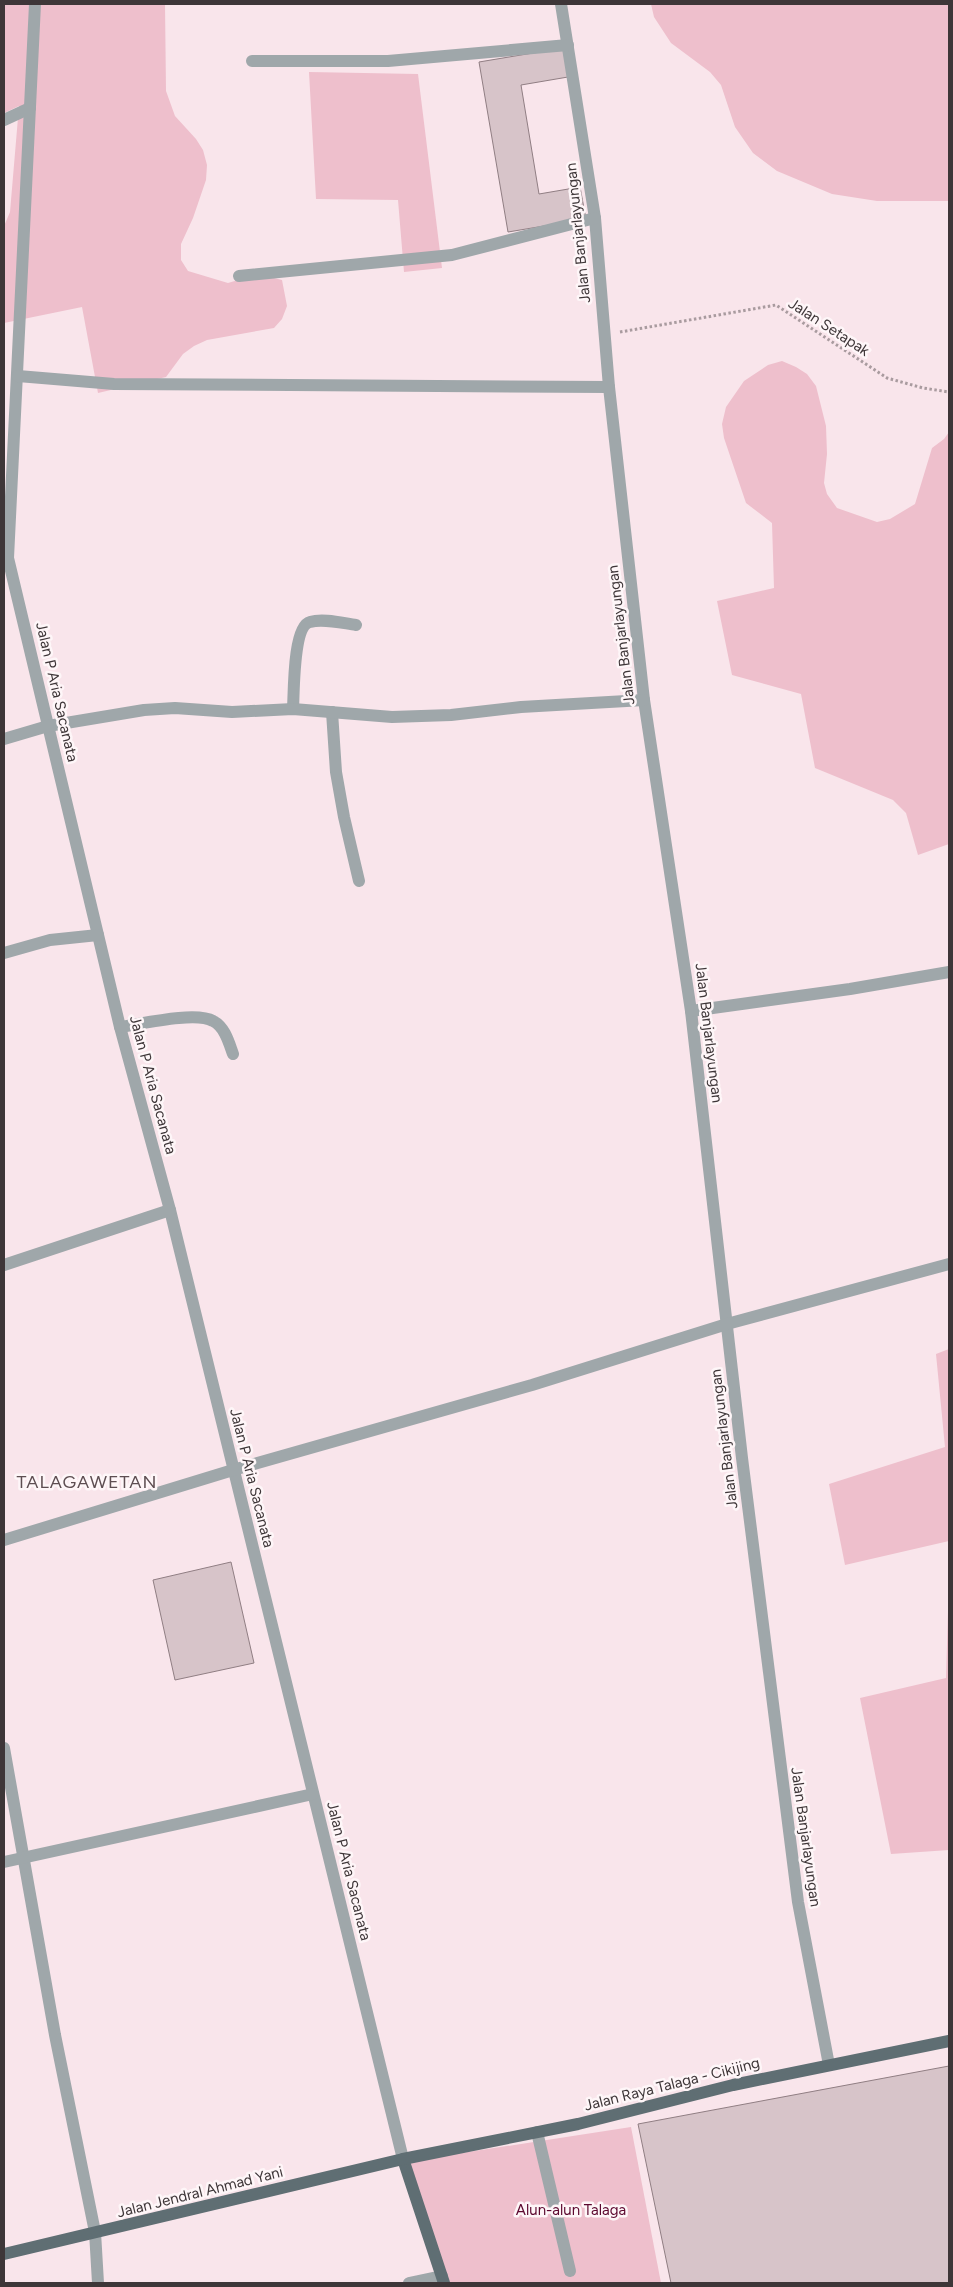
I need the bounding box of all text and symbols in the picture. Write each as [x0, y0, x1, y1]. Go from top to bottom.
street label: Jalan Banjarlayungan [562, 162, 594, 304]
street label: Jalan Setapak [785, 294, 873, 360]
street label: Jalan Banjarlayungan [603, 564, 639, 706]
street label: Jalan P Aria Sacanata [32, 620, 82, 764]
street label: Jalan Banjarlayungan [691, 962, 727, 1104]
street label: Jalan P Aria Sacanata [126, 1014, 180, 1156]
street label: Jalan Banjarlayungan [706, 1368, 742, 1510]
street label: Jalan P Aria Sacanata [226, 1407, 278, 1549]
district label: TALAGAWETAN [17, 1471, 157, 1493]
street label: Jalan Banjarlayungan [787, 1766, 825, 1908]
street label: Jalan P Aria Sacanata [323, 1800, 375, 1942]
street label: Jalan Raya Talaga - Cikijing [582, 2053, 762, 2115]
street label: Jalan Jendral Ahmad Yani [115, 2163, 285, 2221]
park label: Alun-alun Talaga [516, 2201, 626, 2219]

